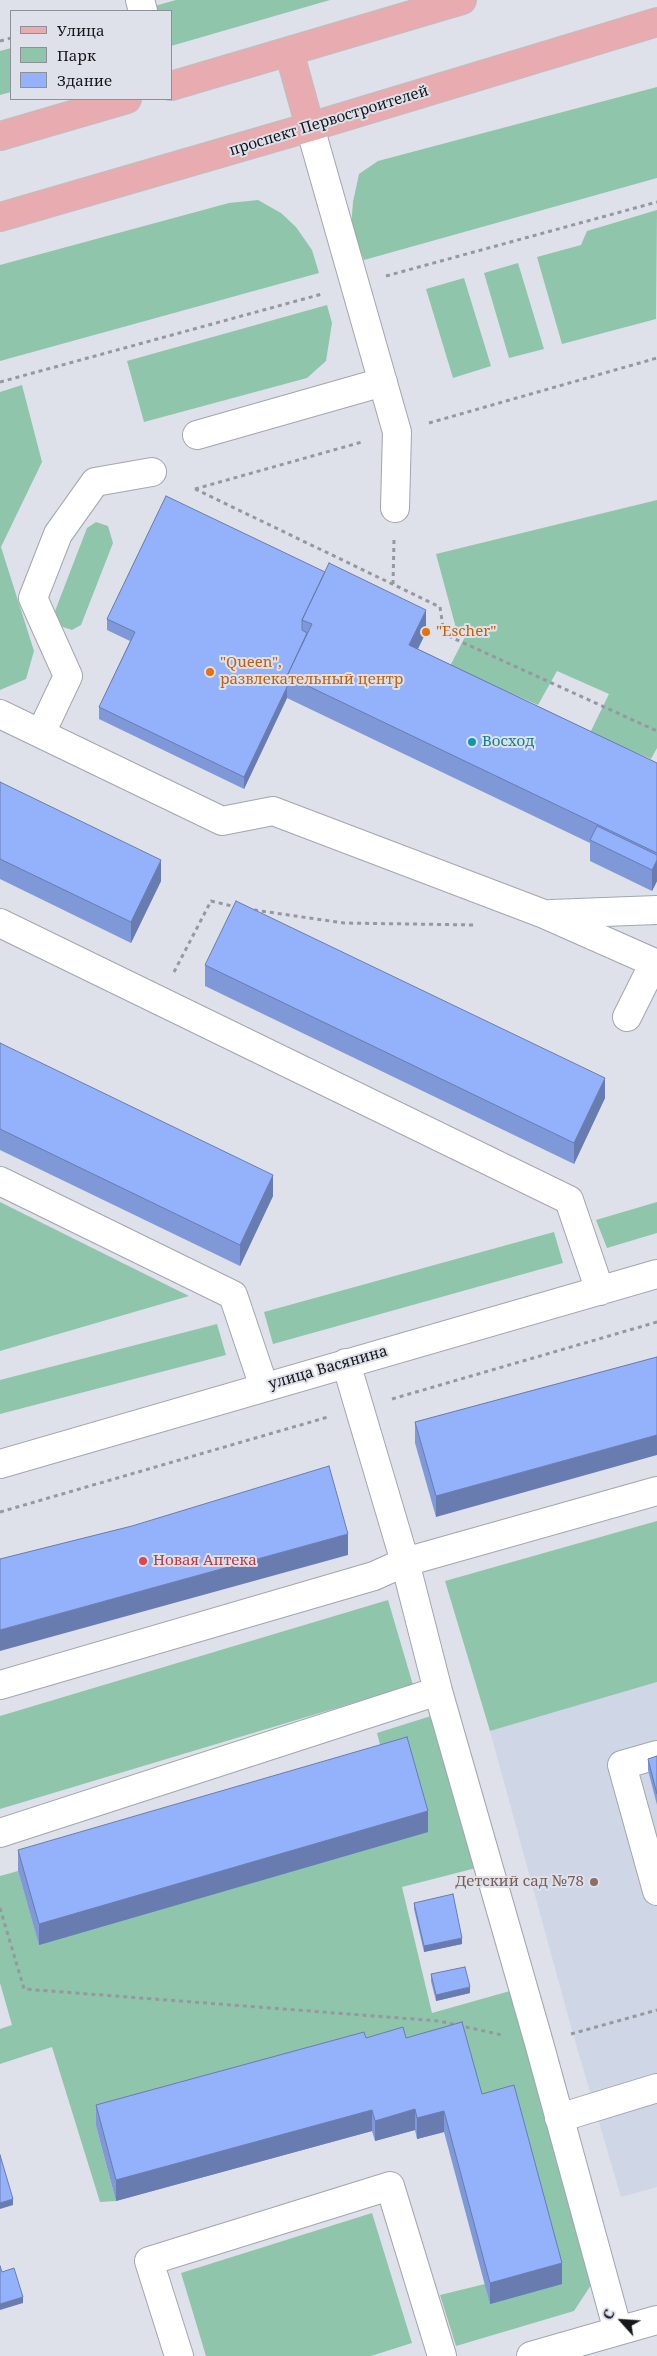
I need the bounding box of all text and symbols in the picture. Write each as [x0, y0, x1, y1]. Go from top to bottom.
legend [10, 10, 172, 100]
text: Улица [57, 20, 105, 40]
text: Парк [57, 45, 96, 65]
text: Здание [57, 70, 112, 90]
street label: проспект Первостроителей [227, 82, 431, 160]
place label: "Escher" [436, 623, 496, 641]
marker: "Escher" [420, 626, 432, 638]
place label: "Queen", развлекательный центр [220, 654, 403, 689]
marker: "Queen", развлекательный центр [204, 666, 216, 678]
place label: Восход [482, 733, 534, 751]
marker: Восход [466, 736, 478, 748]
street label: улица Васянина [266, 1342, 390, 1394]
place label: Новая Аптека [153, 1552, 257, 1570]
marker: Новая Аптека [137, 1555, 149, 1567]
place label: Детский сад №78 [455, 1873, 584, 1891]
marker: Детский сад №78 [588, 1876, 600, 1888]
north arrow [597, 2296, 647, 2346]
text: С [598, 2306, 619, 2323]

